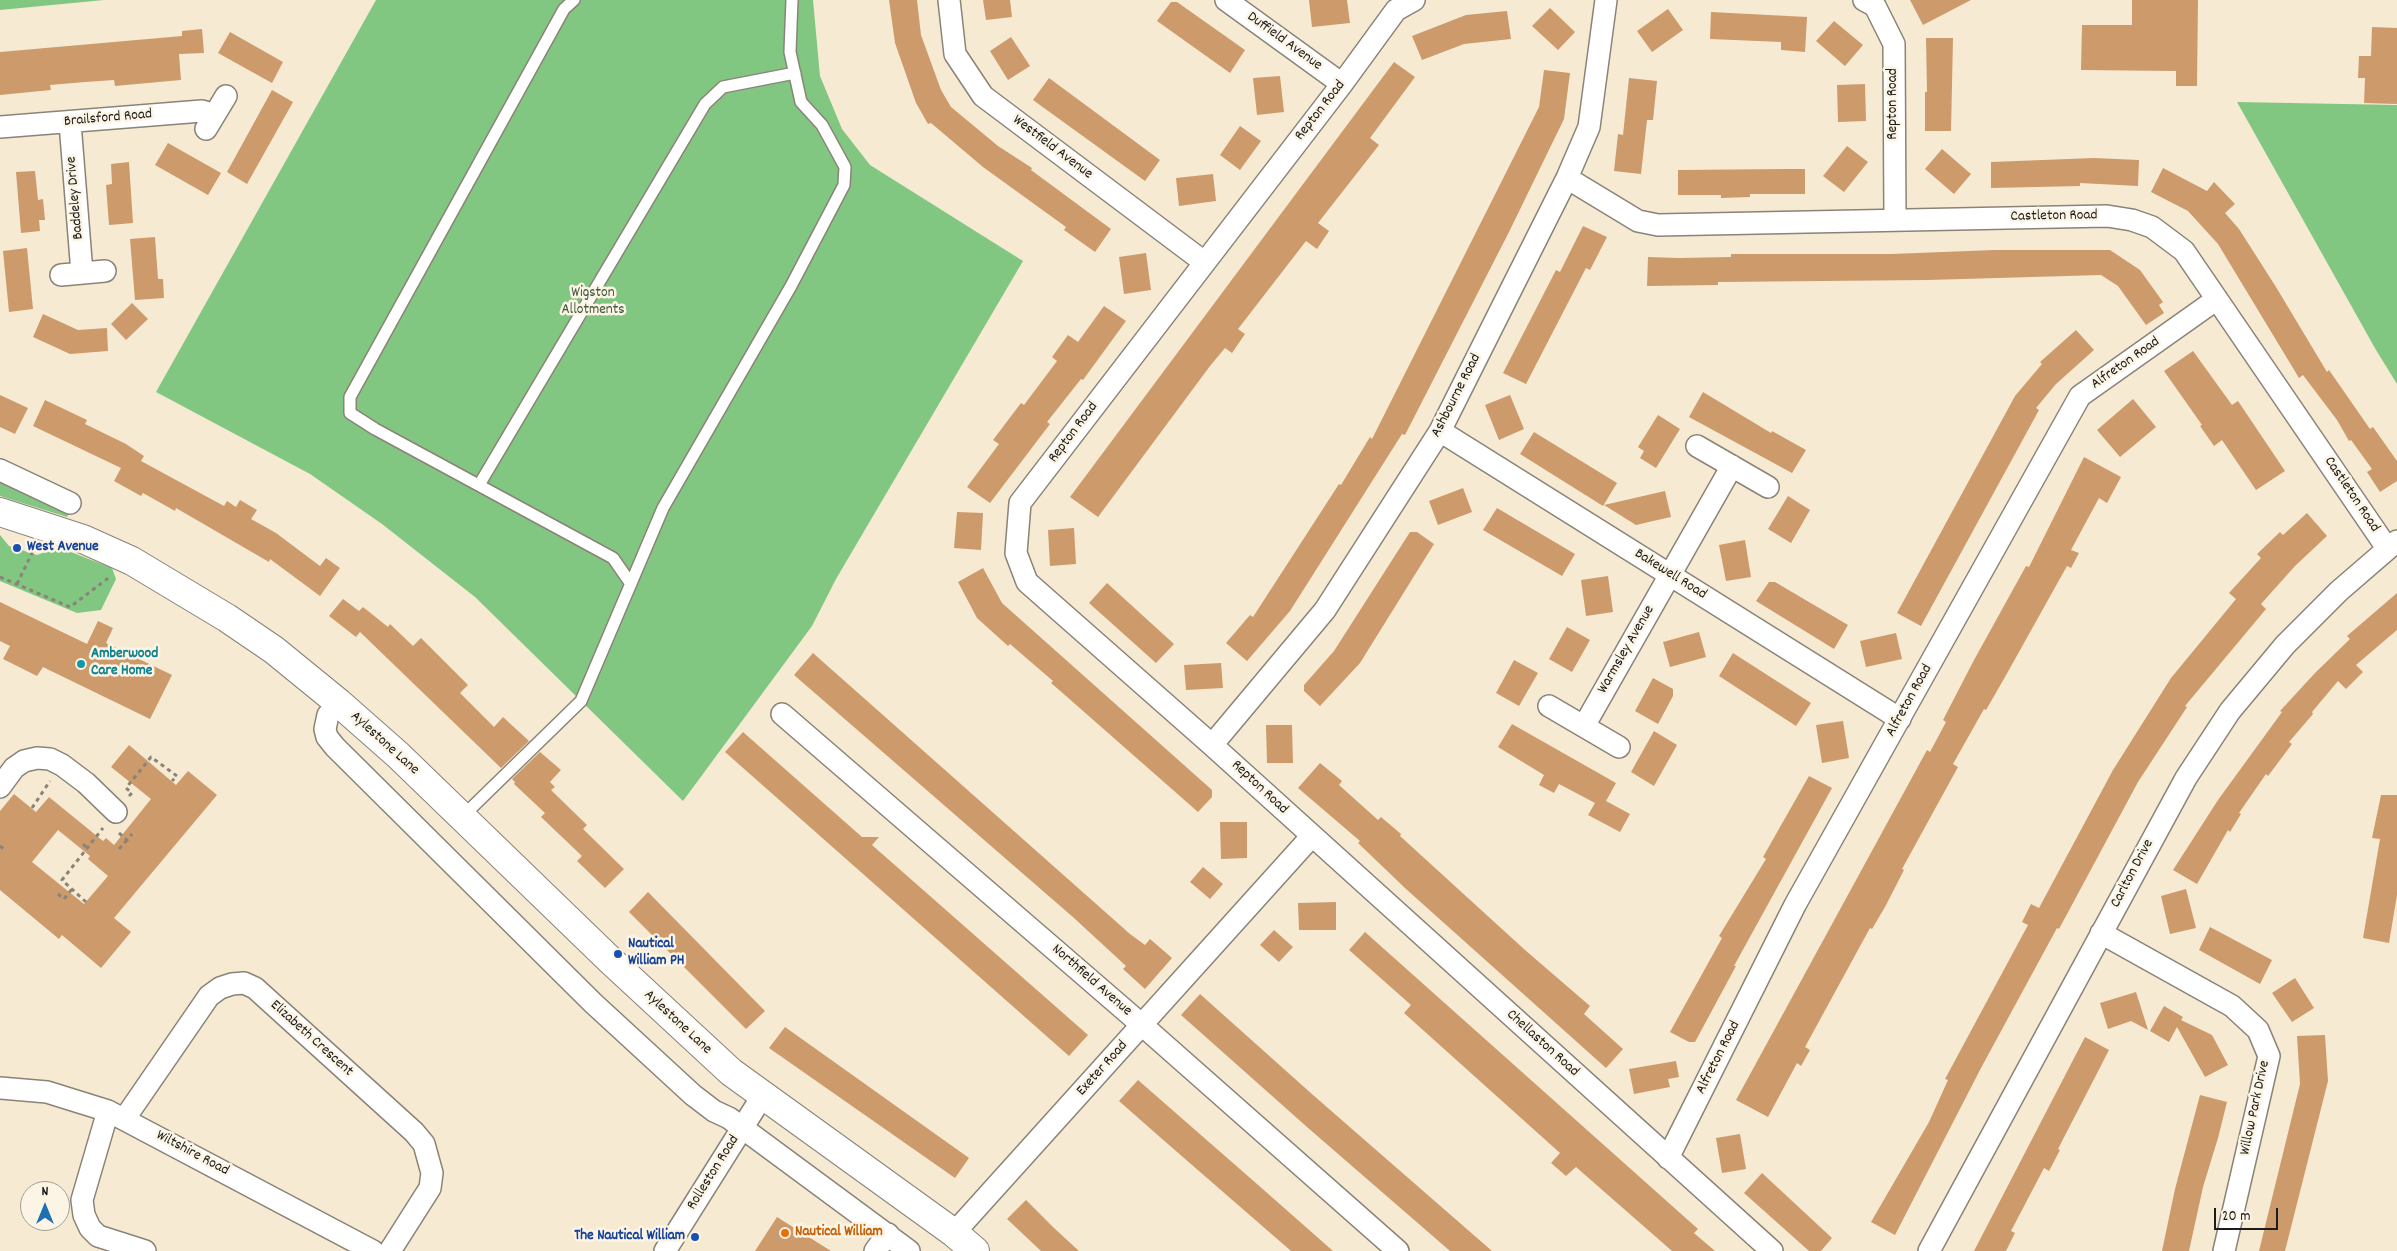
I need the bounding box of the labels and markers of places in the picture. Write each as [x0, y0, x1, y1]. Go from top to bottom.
place label: West Avenue [27, 539, 99, 557]
marker: West Avenue [11, 542, 23, 554]
place label: Amberwood Care Home [91, 646, 158, 681]
marker: Amberwood Care Home [75, 658, 87, 670]
place label: Nautical William PH [628, 936, 685, 971]
marker: Nautical William PH [612, 948, 624, 960]
place label: Nautical William [795, 1224, 883, 1242]
marker: Nautical William [779, 1227, 791, 1239]
place label: The Nautical William [574, 1228, 685, 1246]
marker: The Nautical William [689, 1231, 701, 1243]

